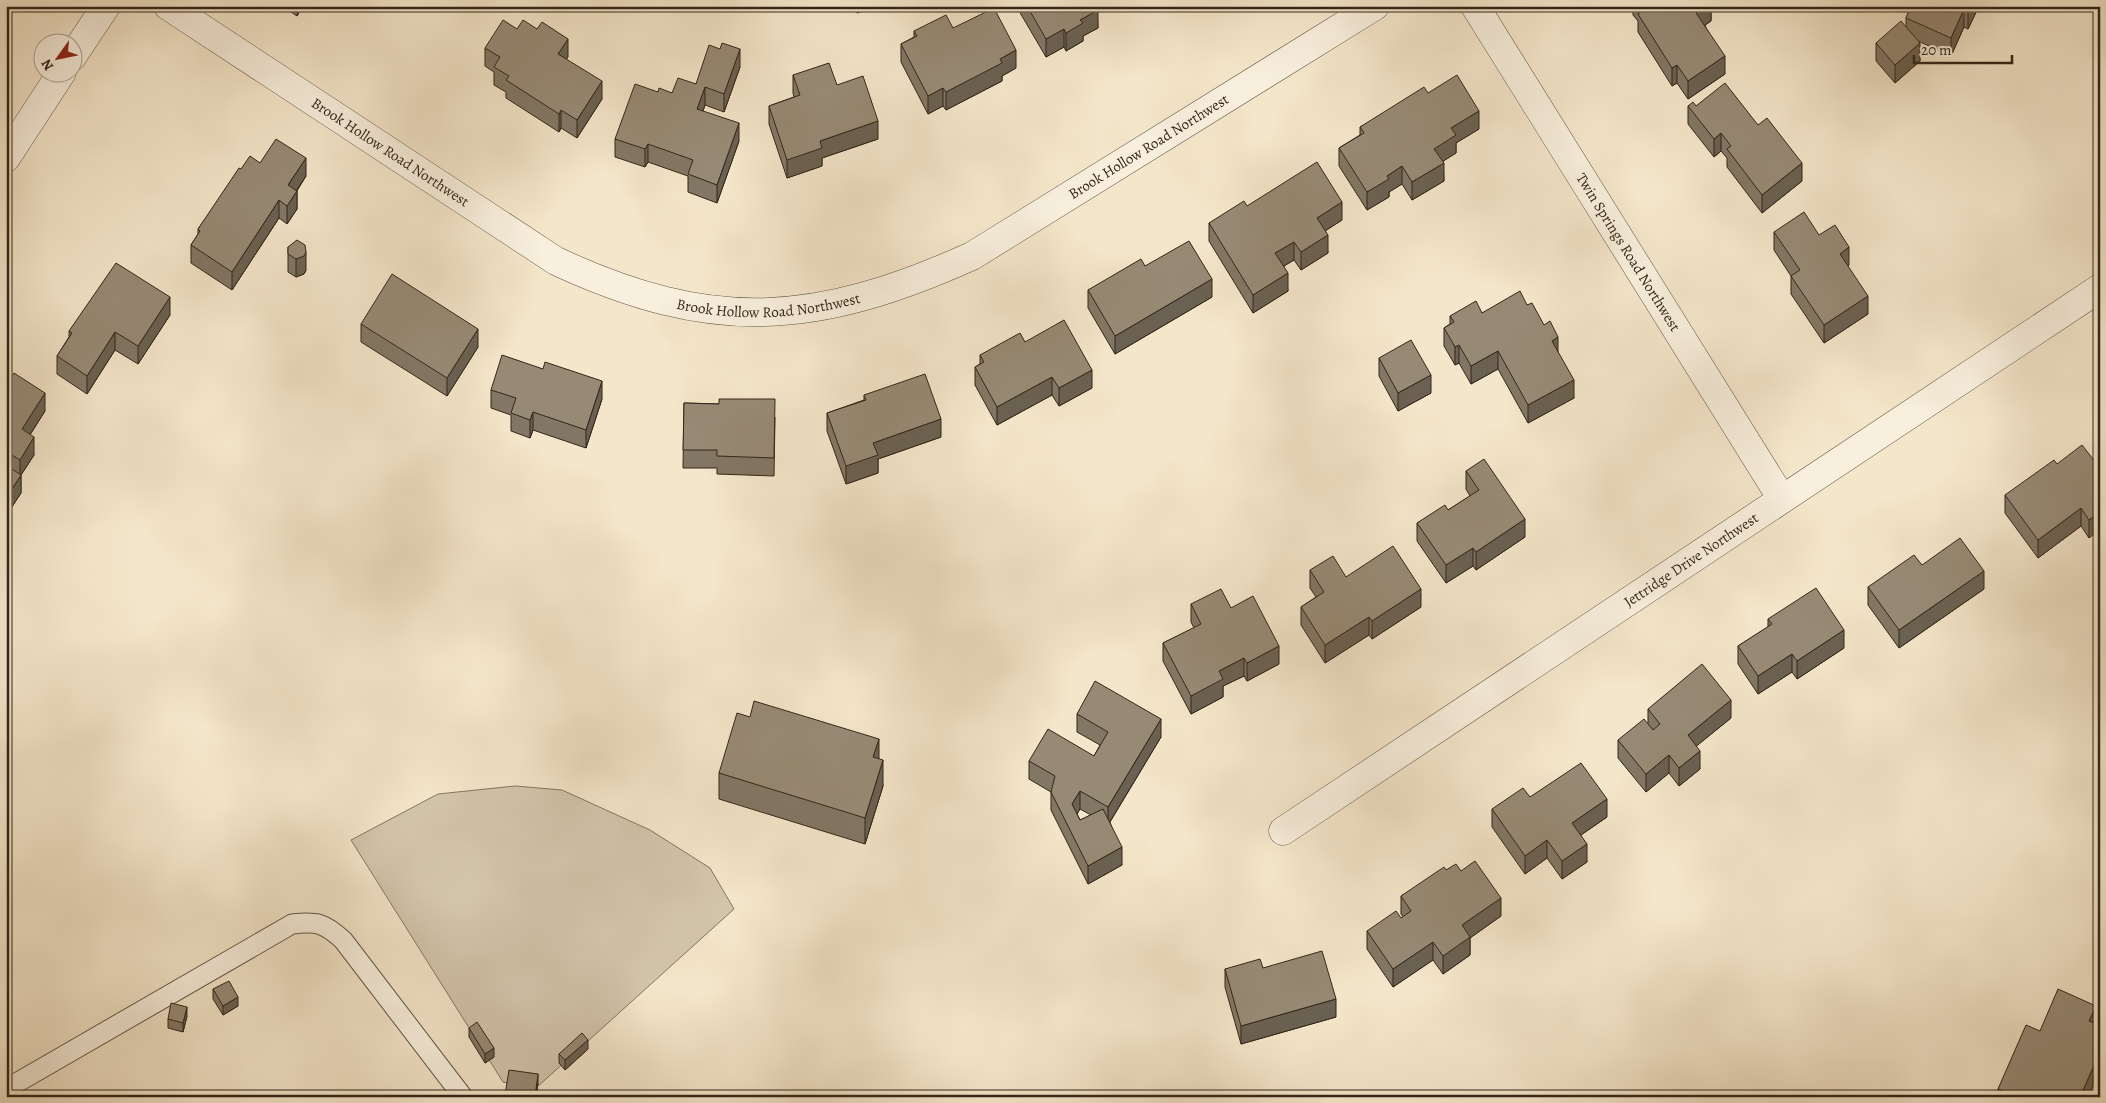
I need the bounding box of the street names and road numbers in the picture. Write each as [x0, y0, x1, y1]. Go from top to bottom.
street label: Brook Hollow Road Northwest [1065, 89, 1232, 204]
street label: Brook Hollow Road Northwest [307, 93, 473, 211]
street label: Twin Springs Road Northwest [1571, 169, 1685, 335]
street label: Brook Hollow Road Northwest [675, 288, 862, 322]
street label: Jettridge Drive Northwest [1620, 508, 1762, 612]

